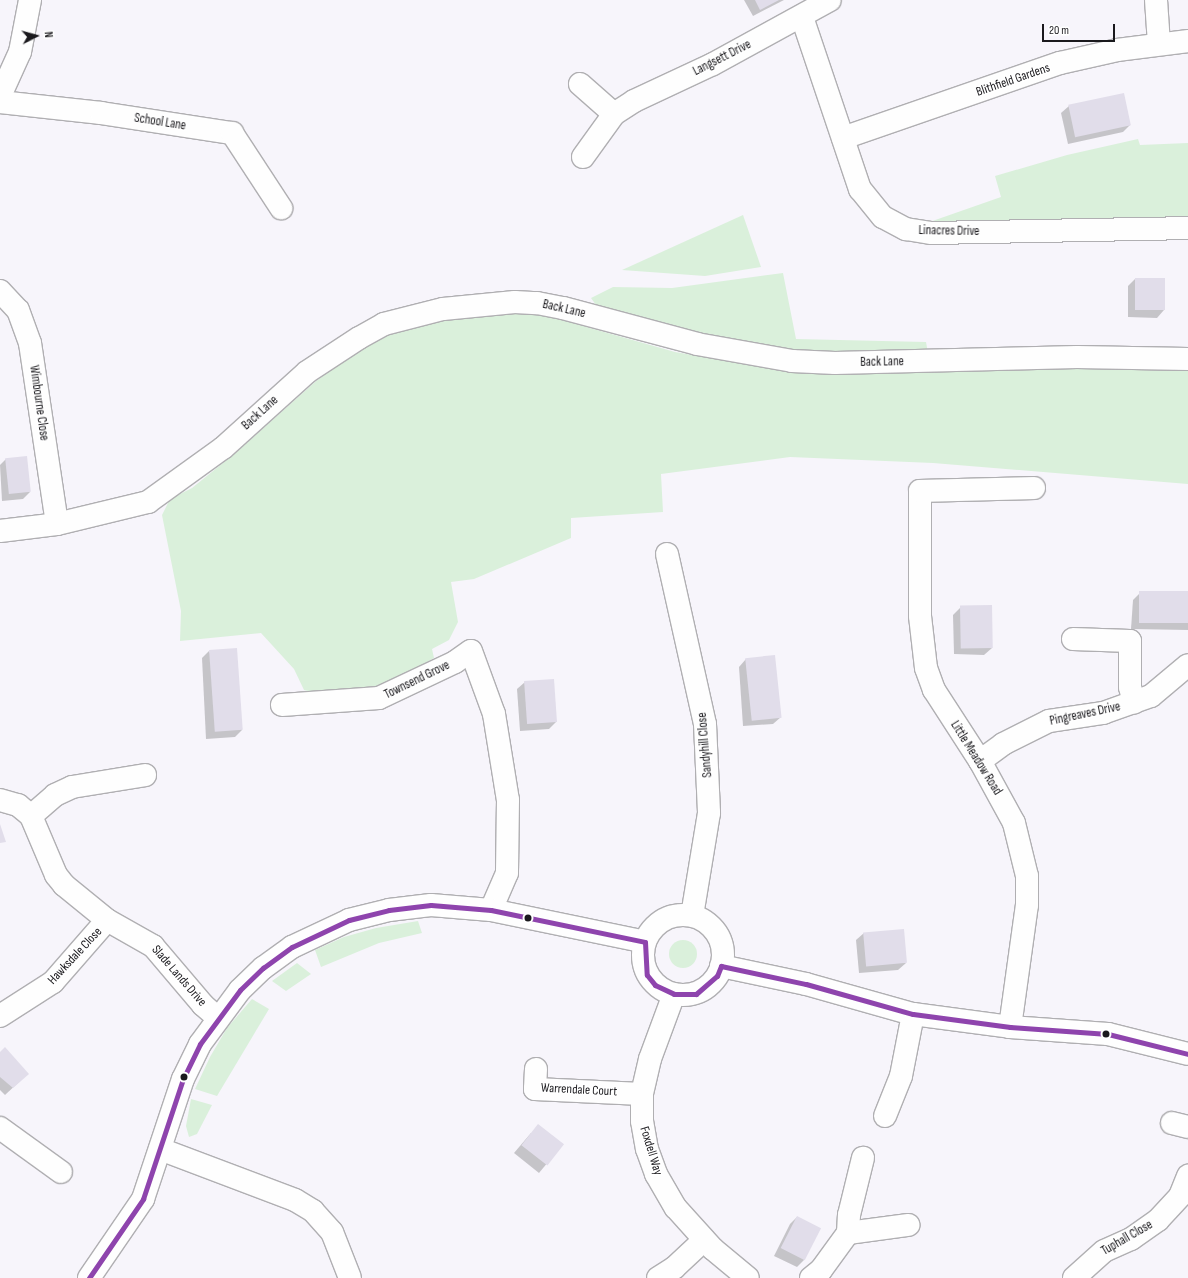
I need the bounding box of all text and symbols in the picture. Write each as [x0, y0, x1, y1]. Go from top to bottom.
north arrow [16, 16, 56, 56]
scale bar [1044, 16, 1117, 42]
text: 20 m [1049, 23, 1069, 38]
text: N [42, 31, 55, 38]
street label: Langsett Drive [690, 37, 754, 79]
street label: Blithfield Gardens [974, 60, 1052, 100]
street label: School Lane [133, 110, 187, 134]
street label: Linacres Drive [918, 223, 980, 239]
street label: Back Lane [541, 296, 587, 322]
street label: Back Lane [860, 354, 904, 370]
street label: Wimbourne Close [26, 364, 52, 442]
street label: Back Lane [239, 393, 281, 433]
street label: Townsend Grove [382, 657, 452, 703]
street label: Pingreaves Drive [1048, 699, 1122, 729]
street label: Sandyhill Close [694, 712, 716, 778]
street label: Little Meadow Road [947, 718, 1005, 798]
unlabelled marker [523, 913, 533, 923]
street label: Hawksdale Close [45, 924, 105, 988]
street label: Slade Lands Drive [148, 942, 210, 1010]
unlabelled marker [1101, 1029, 1111, 1039]
unlabelled marker [179, 1072, 189, 1082]
street label: Warrendale Court [541, 1080, 617, 1100]
street label: Foxdell Way [636, 1125, 666, 1177]
street label: Tuphall Close [1099, 1217, 1155, 1259]

